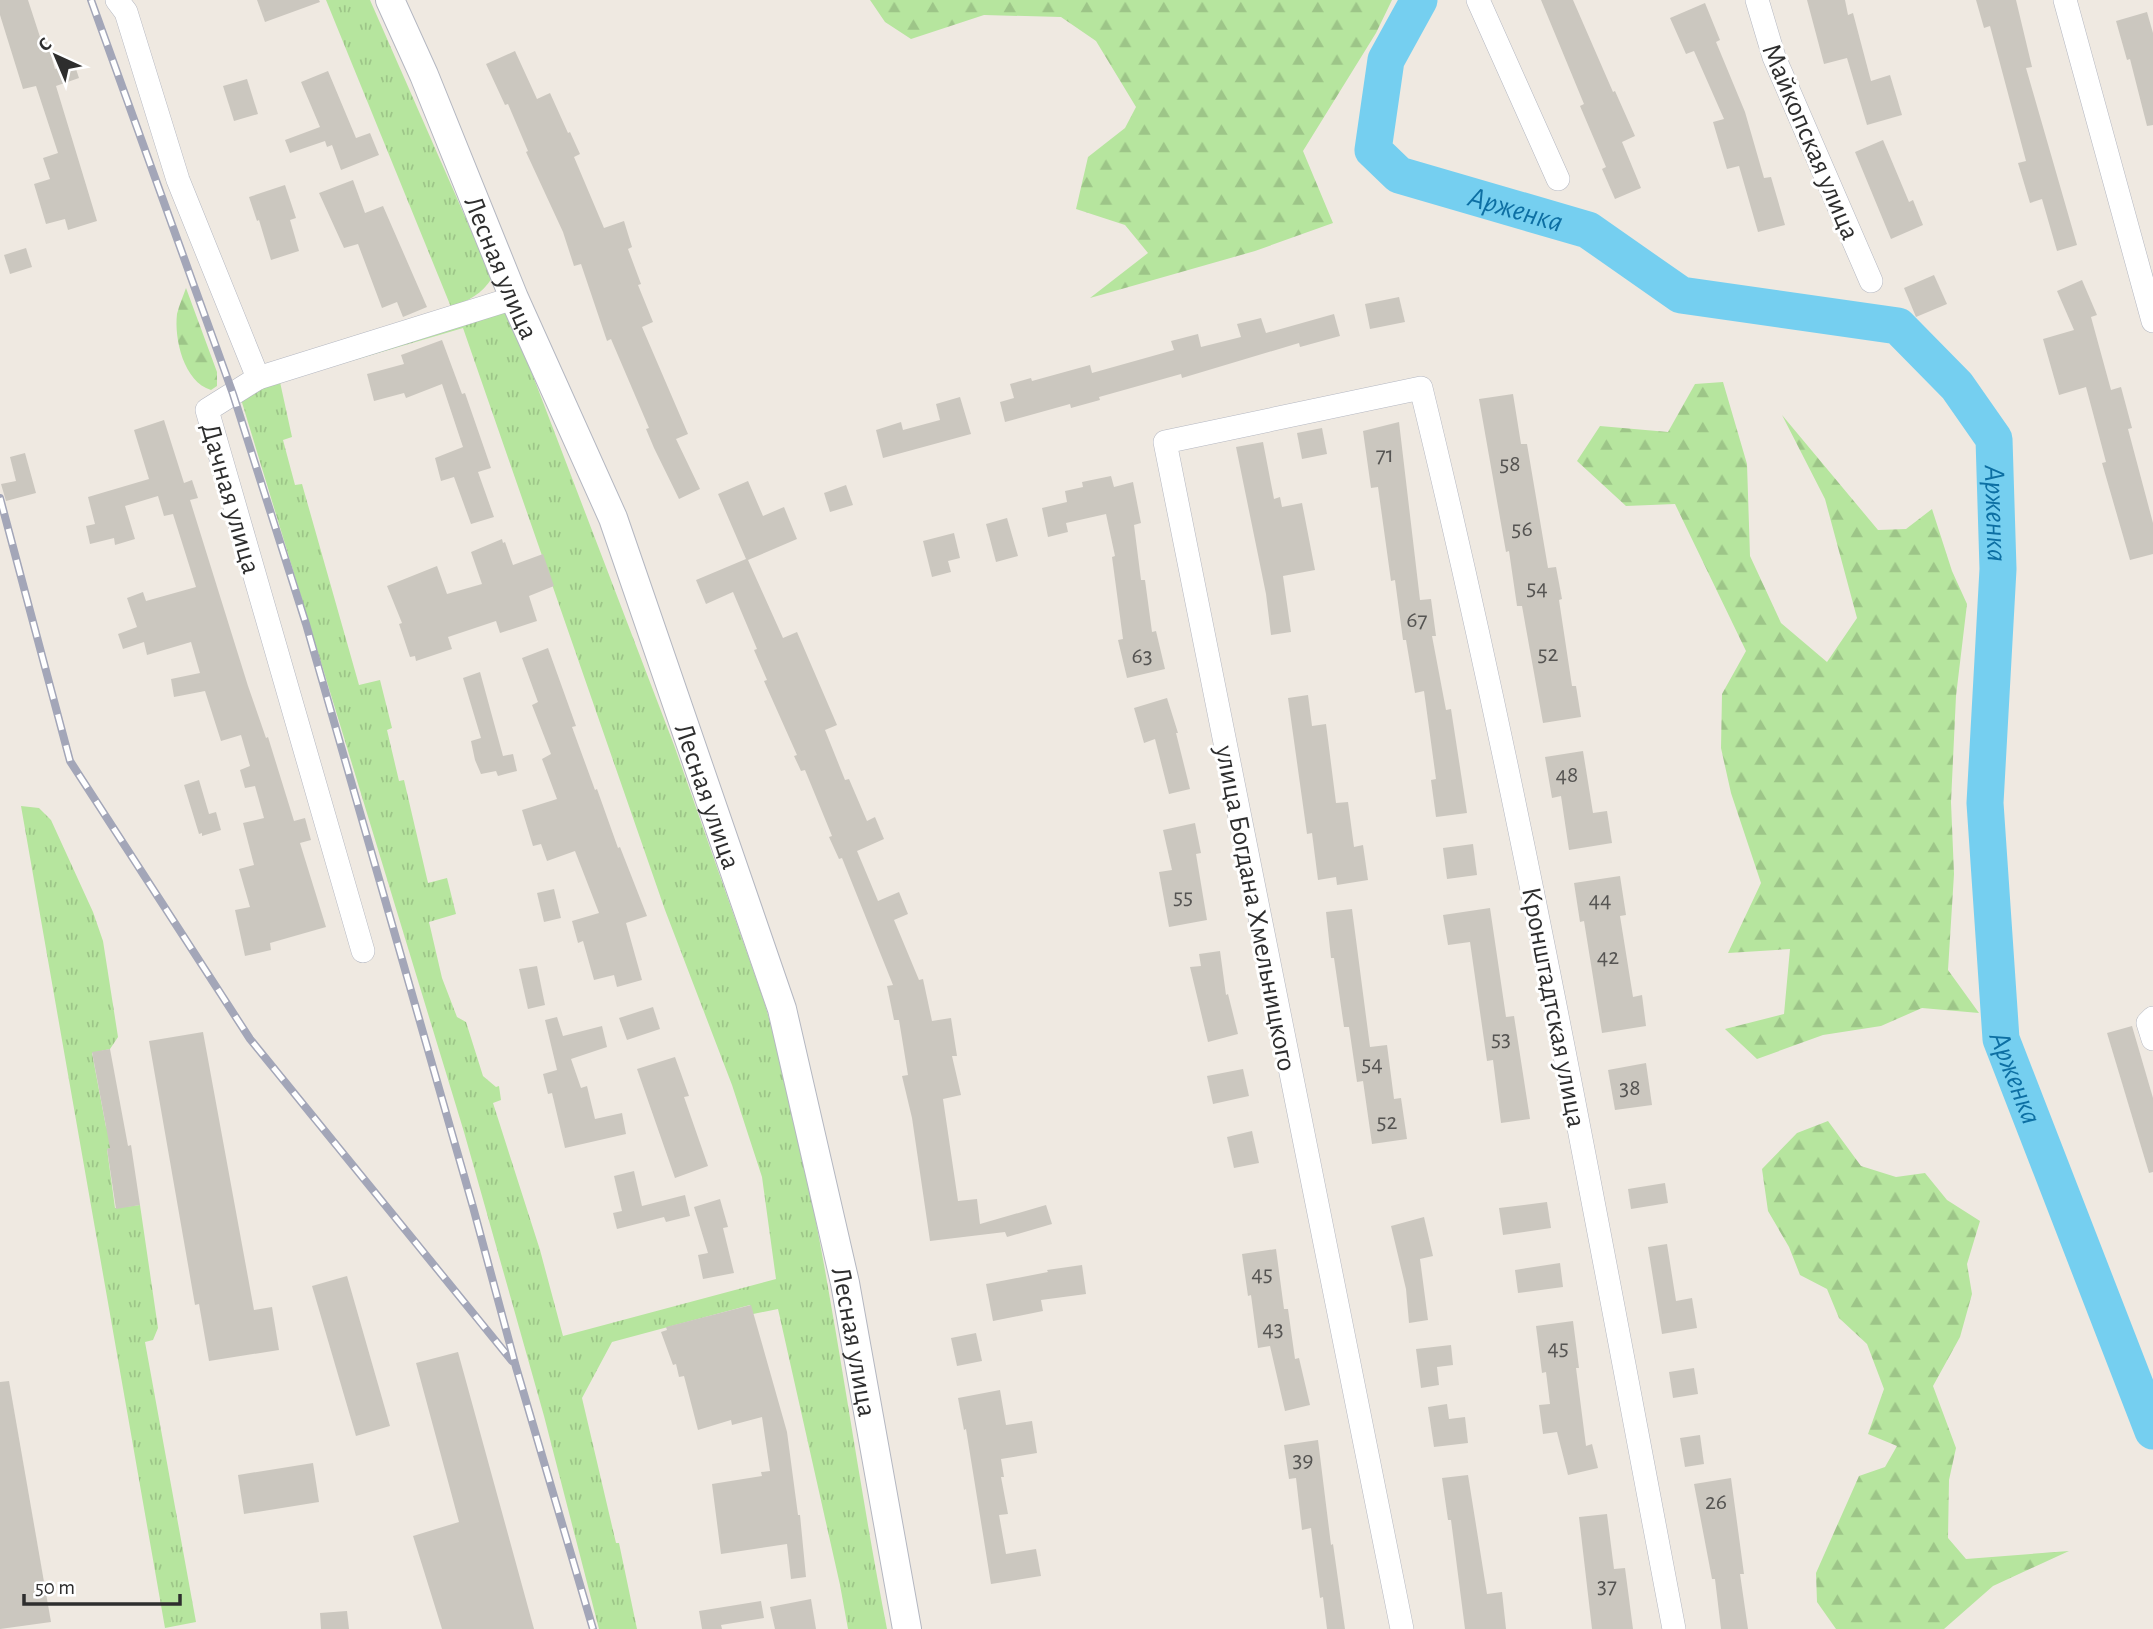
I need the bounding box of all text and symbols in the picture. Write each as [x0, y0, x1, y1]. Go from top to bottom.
north arrow [21, 21, 91, 91]
text: С [35, 34, 56, 55]
street label: Майкопская улица [1756, 40, 1864, 244]
water label: Арженка [1464, 182, 1566, 238]
street label: Лесная улица [458, 193, 543, 344]
street label: Дачная улица [195, 420, 265, 577]
house number: 71 [1376, 443, 1394, 467]
house number: 58 [1499, 452, 1521, 476]
water label: Арженка [1979, 463, 2012, 562]
house number: 56 [1511, 517, 1533, 541]
house number: 54 [1526, 576, 1548, 600]
house number: 67 [1406, 608, 1428, 632]
house number: 52 [1538, 642, 1559, 666]
house number: 63 [1131, 644, 1153, 668]
street label: Лесная улица [669, 720, 745, 873]
street label: улица Богдана Хмельницкого [1210, 742, 1300, 1074]
house number: 48 [1556, 763, 1578, 787]
house number: 55 [1173, 885, 1193, 909]
street label: Кронштадтская улица [1516, 885, 1590, 1130]
house number: 44 [1588, 888, 1612, 912]
house number: 42 [1597, 945, 1619, 969]
water label: Арженка [1983, 1026, 2047, 1129]
house number: 53 [1491, 1027, 1511, 1051]
house number: 54 [1361, 1052, 1383, 1076]
house number: 38 [1619, 1076, 1641, 1100]
house number: 52 [1377, 1110, 1398, 1134]
house number: 45 [1251, 1262, 1273, 1286]
street label: Лесная улица [826, 1264, 881, 1419]
house number: 43 [1262, 1317, 1284, 1341]
house number: 45 [1547, 1336, 1569, 1360]
house number: 39 [1292, 1448, 1314, 1472]
house number: 26 [1705, 1490, 1727, 1514]
scale bar [24, 1562, 180, 1606]
house number: 37 [1597, 1574, 1617, 1598]
text: 50 m [35, 1577, 75, 1598]

